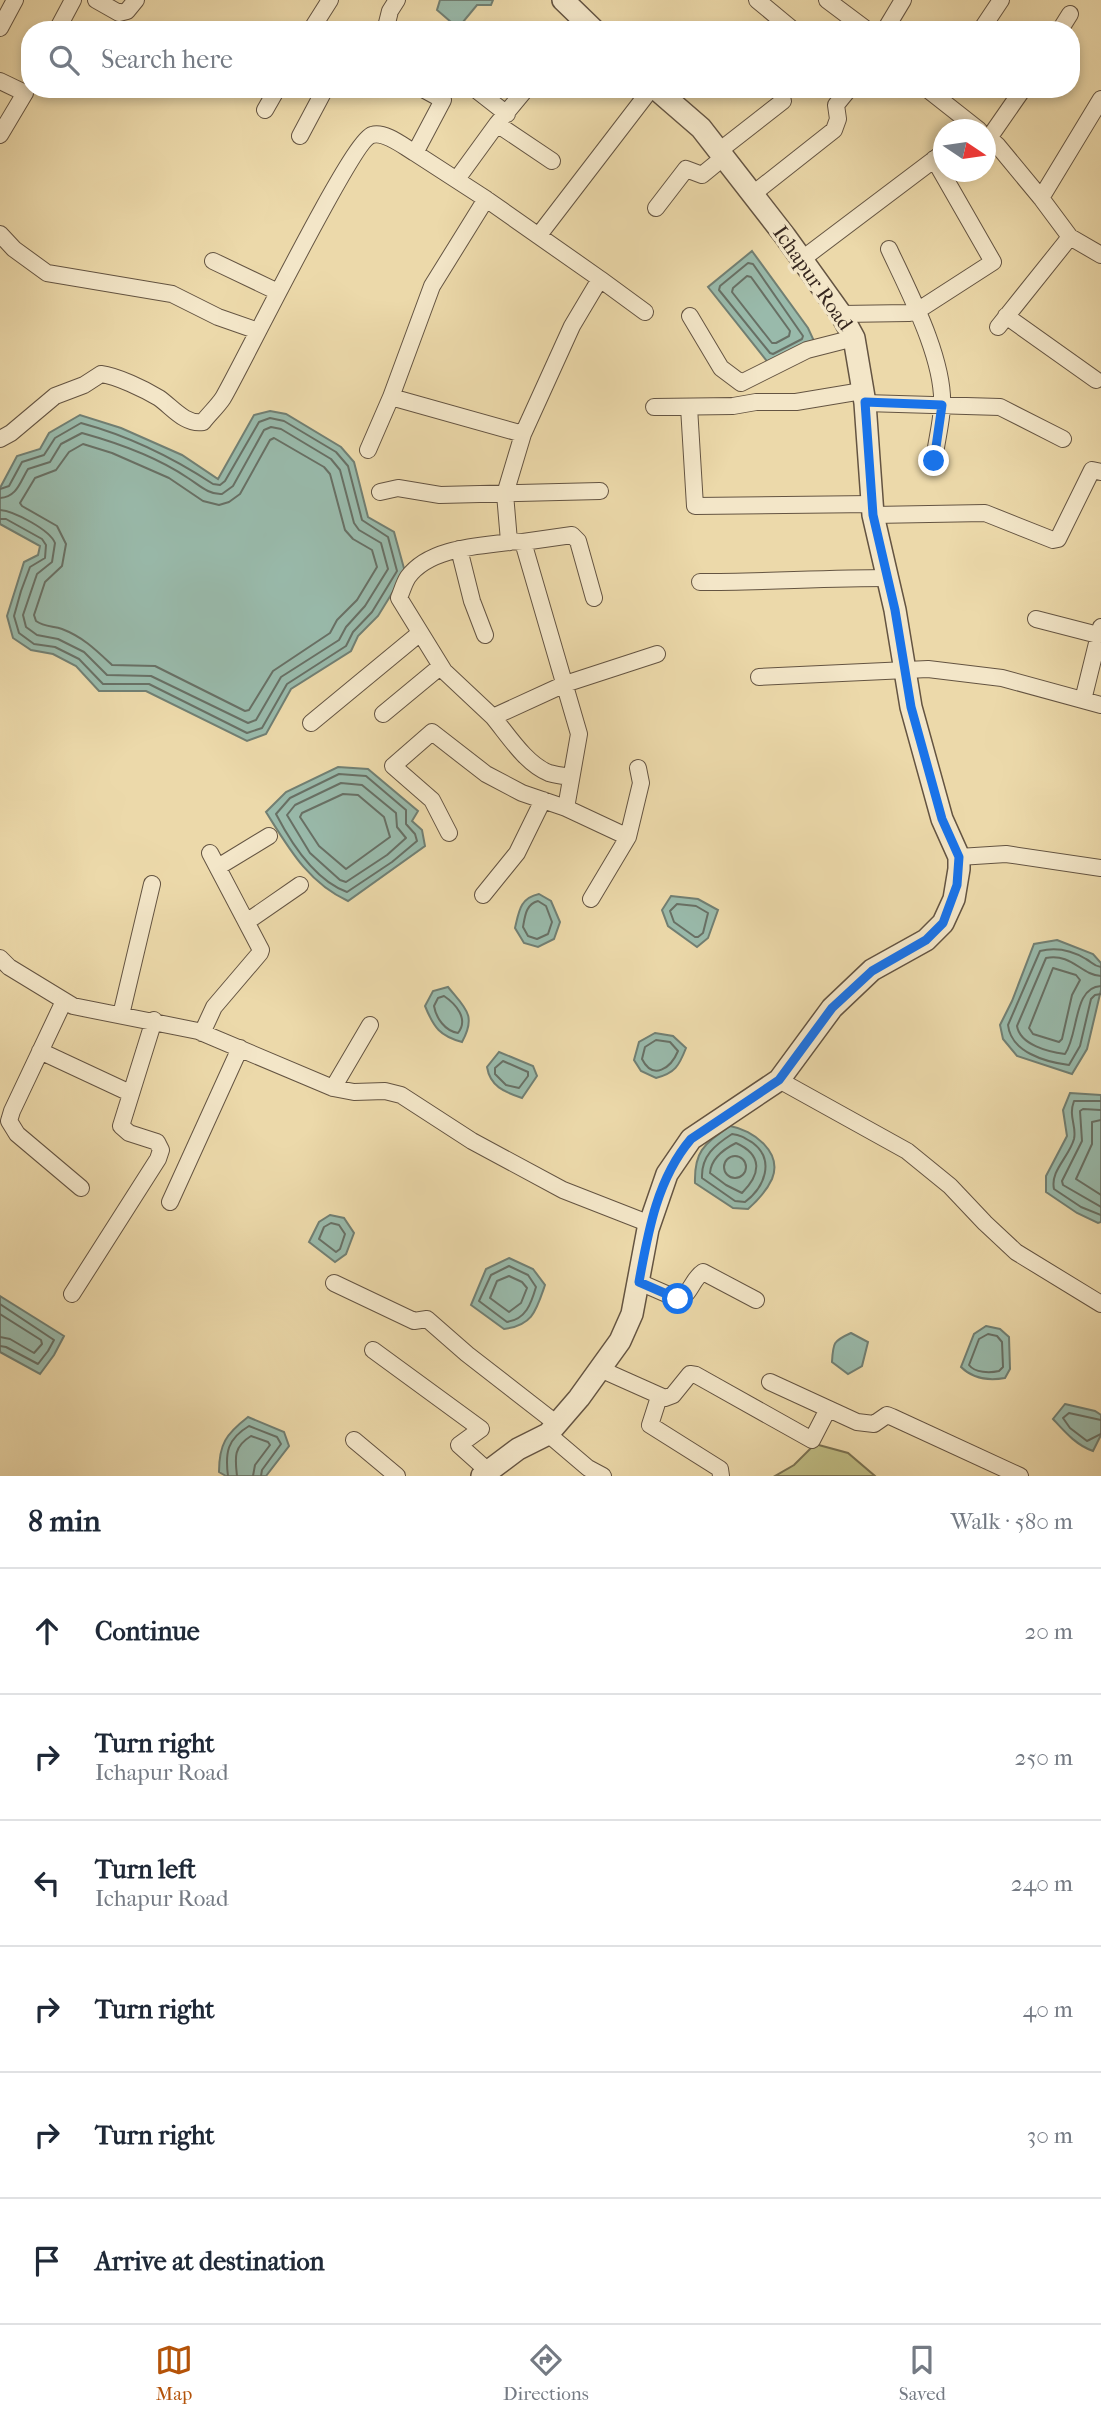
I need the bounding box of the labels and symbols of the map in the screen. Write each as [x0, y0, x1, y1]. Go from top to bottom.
north arrow [933, 119, 996, 182]
street label: Ichapur Road [768, 221, 858, 335]
route end [918, 445, 949, 476]
route start [662, 1283, 693, 1314]

